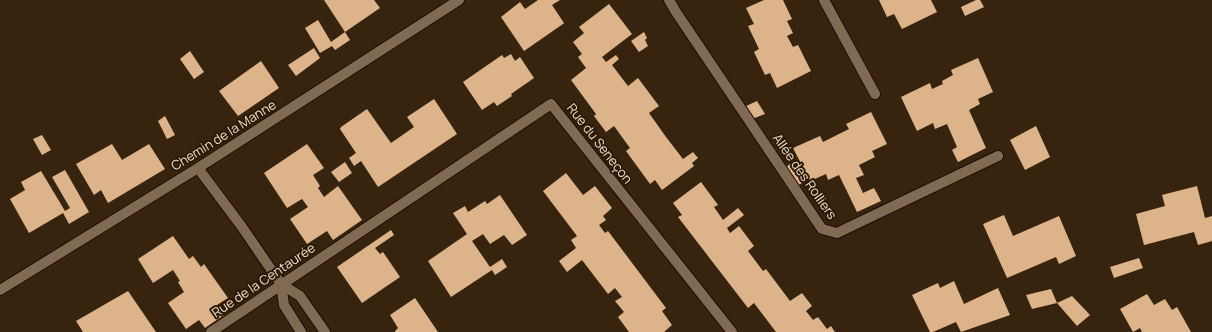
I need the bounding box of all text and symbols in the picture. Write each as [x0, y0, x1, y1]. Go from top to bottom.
street label: Chemin de la Manne [169, 97, 279, 175]
street label: Rue du Seneçon [563, 101, 635, 187]
street label: Allée des Rolliers [769, 131, 839, 223]
street label: Rue de la Centaurée [209, 241, 319, 321]

